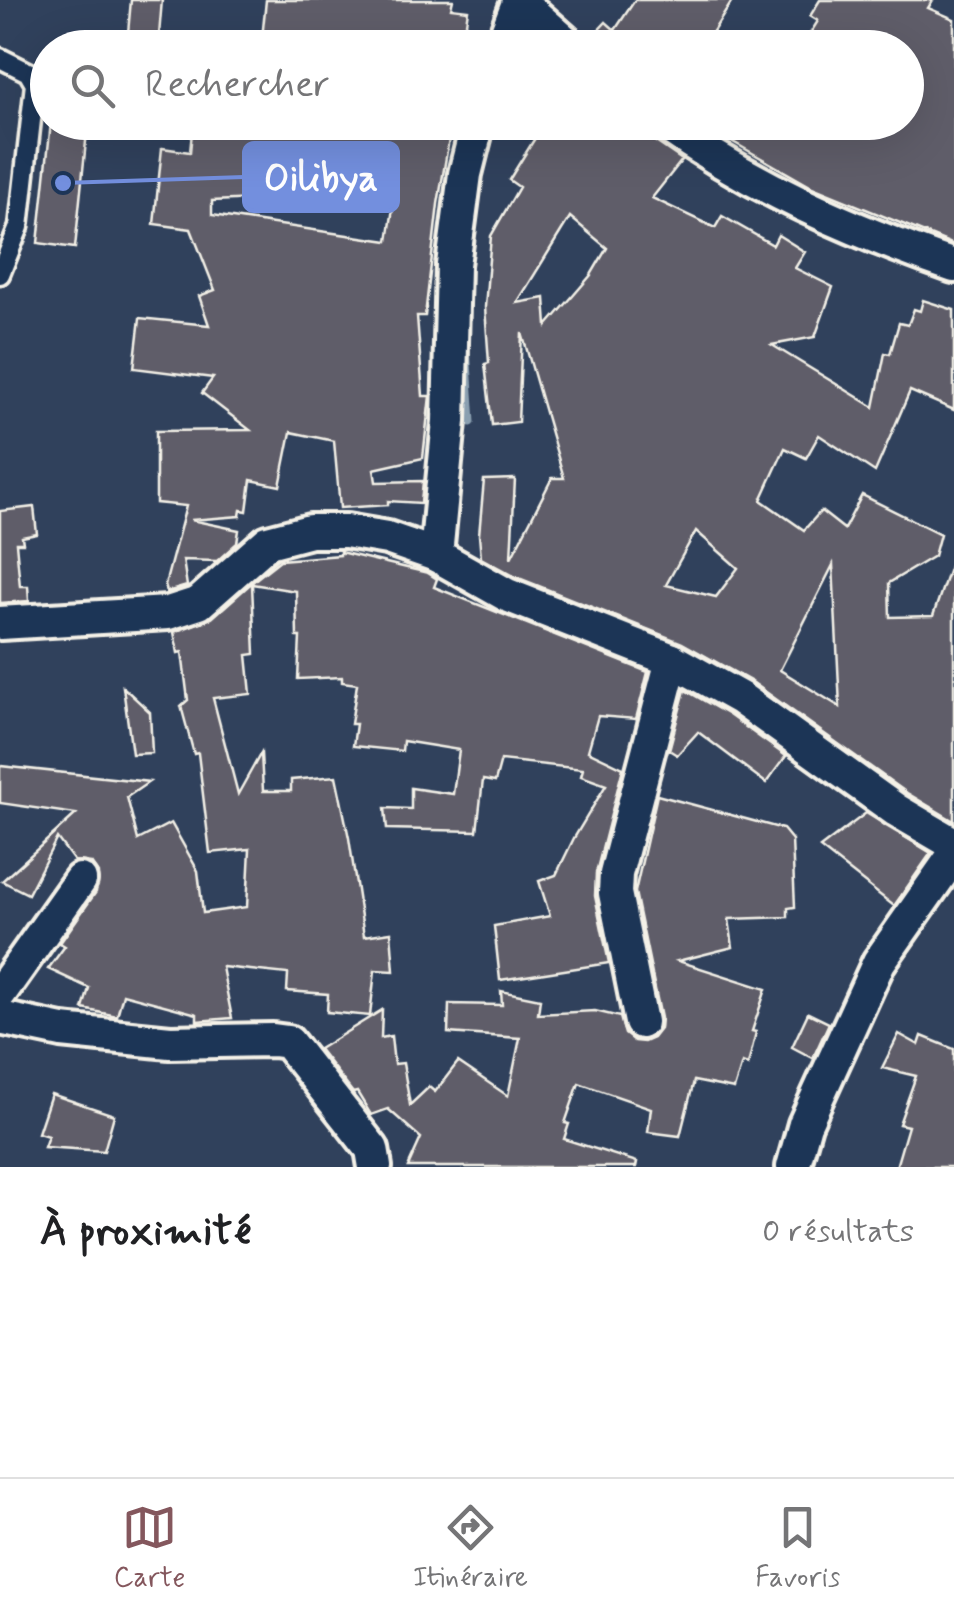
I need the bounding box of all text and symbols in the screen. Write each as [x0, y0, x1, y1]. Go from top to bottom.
search box [30, 30, 924, 140]
icon: search [65, 58, 120, 113]
text: Rechercher [145, 61, 330, 110]
callout: Oilibya [244, 143, 398, 211]
text: Oilibya [264, 155, 378, 204]
text: À proximité [40, 1205, 251, 1260]
text: 0 résultats [762, 1211, 914, 1253]
tab: Carte [114, 1500, 185, 1597]
tab: Itinéraire [413, 1500, 528, 1597]
tab: Favoris [755, 1500, 840, 1597]

